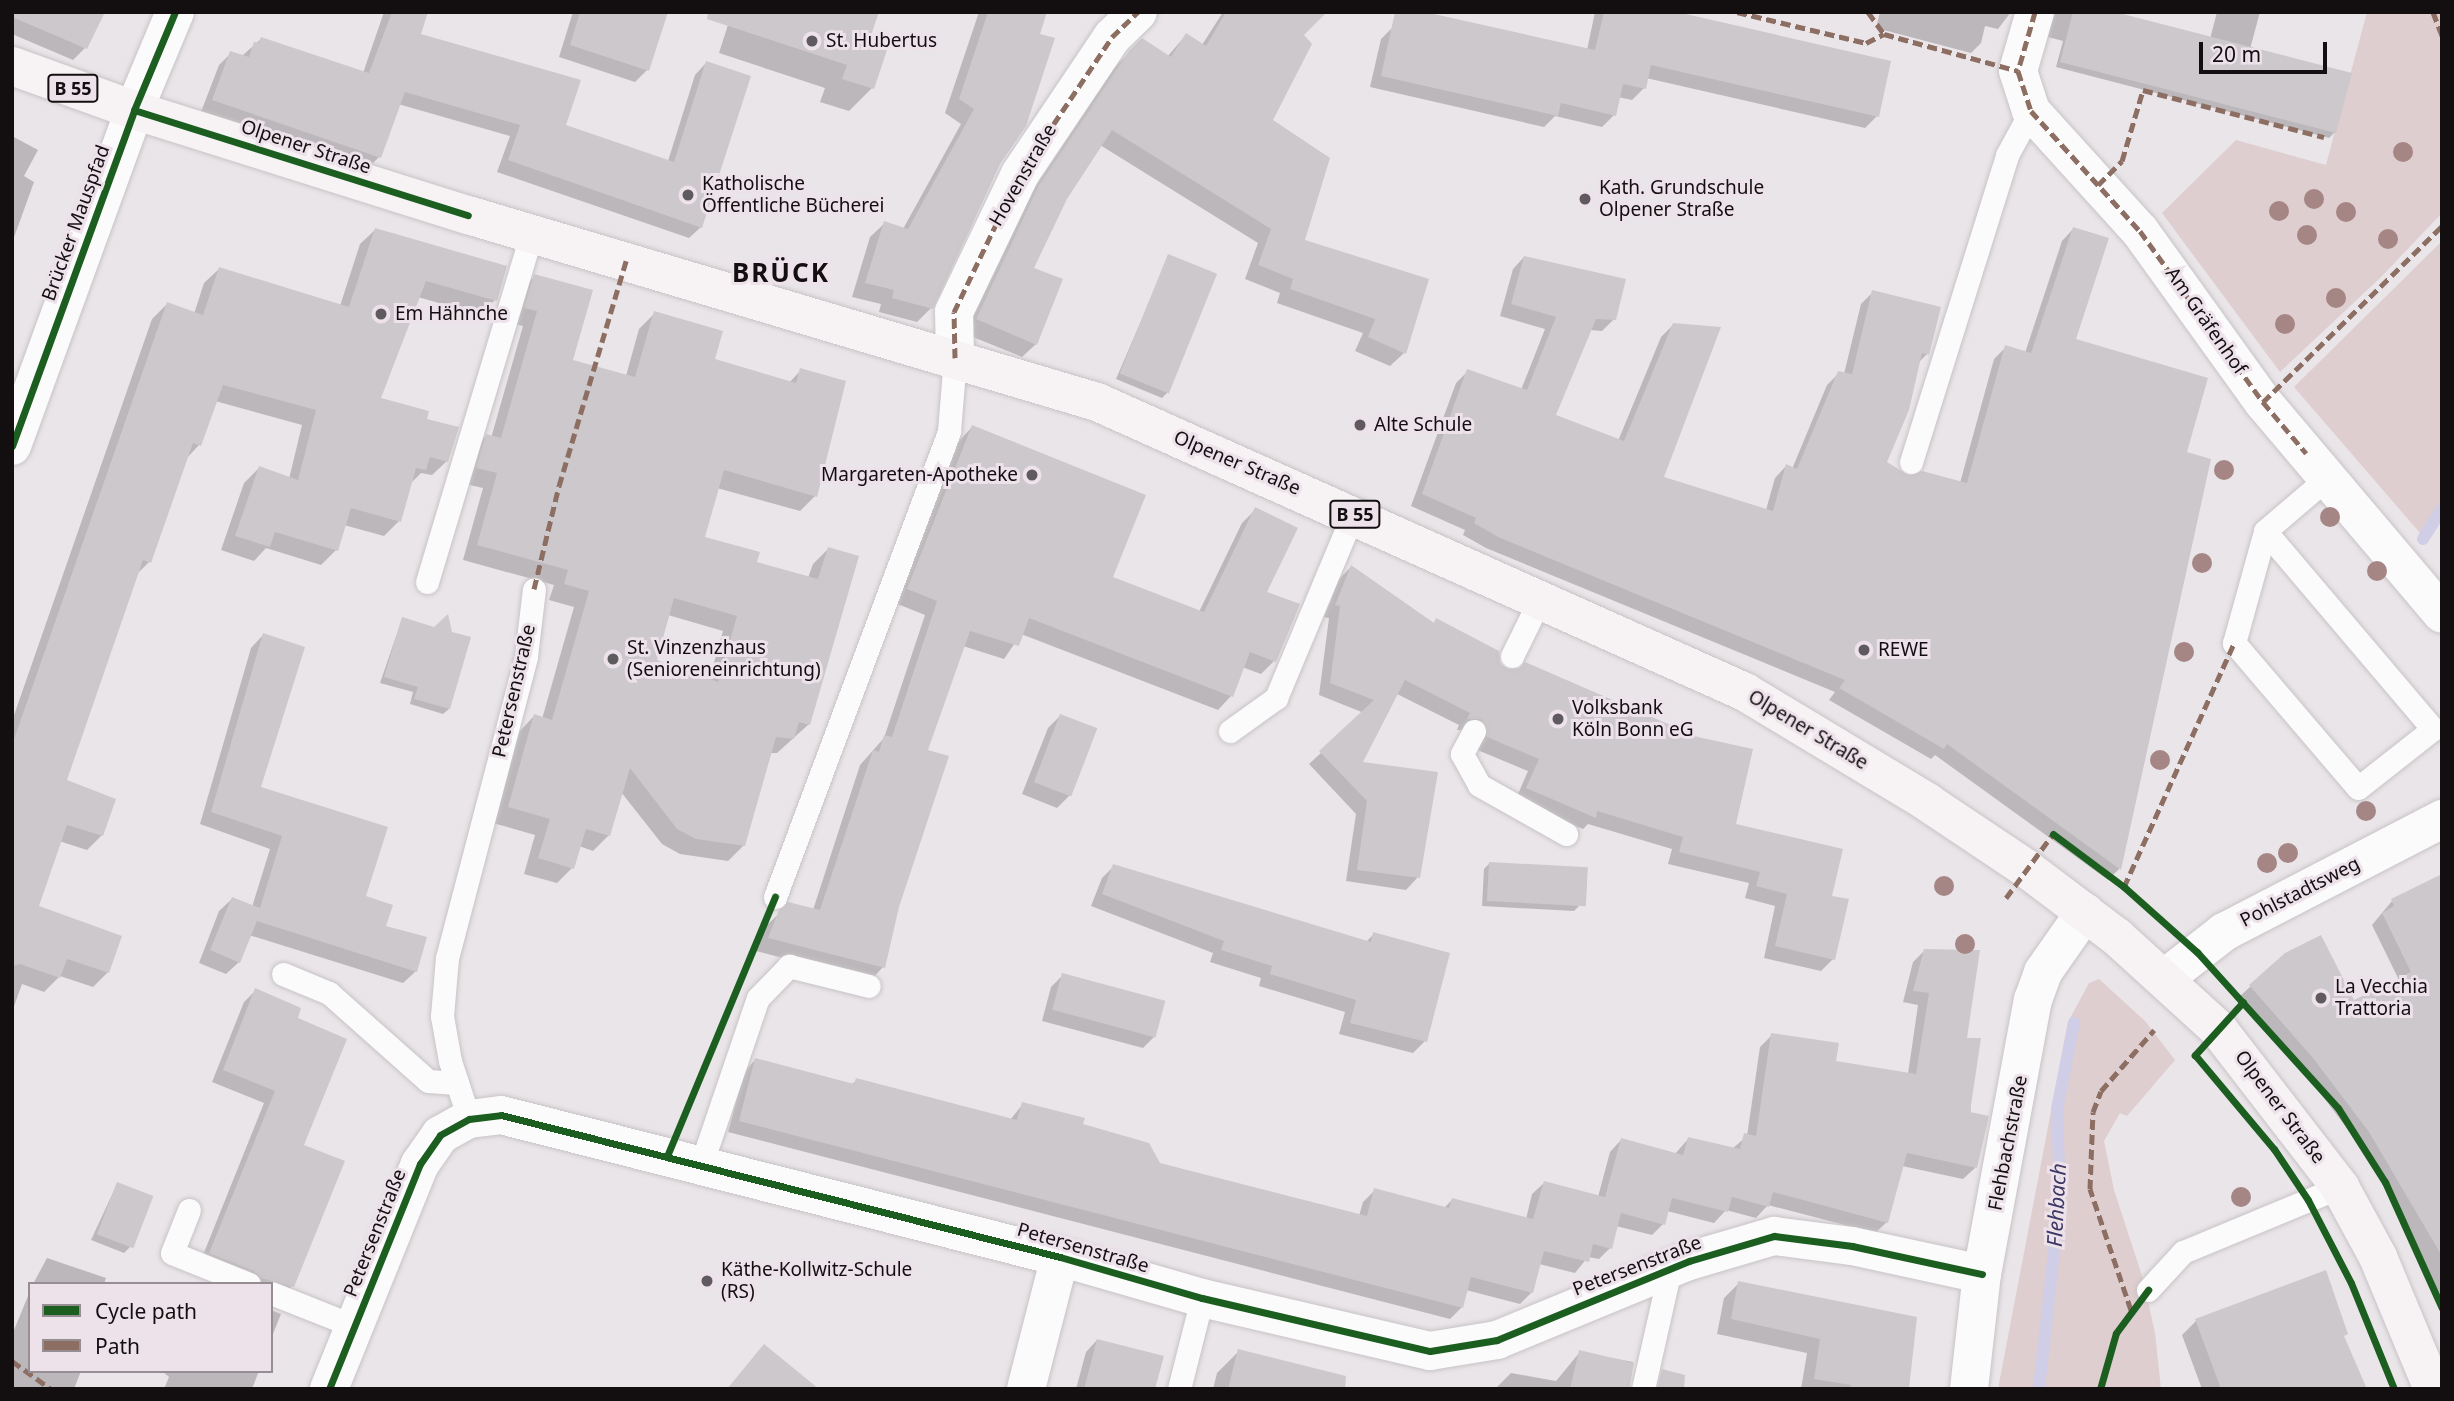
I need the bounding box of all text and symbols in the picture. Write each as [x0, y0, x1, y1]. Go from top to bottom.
scale bar [2202, 28, 2330, 72]
place label: St. Hubertus [826, 30, 937, 52]
marker: St. Hubertus [804, 33, 820, 49]
text: 20 m [2212, 40, 2261, 68]
road number: B 55 [47, 74, 99, 102]
street label: Olpener Straße [238, 115, 374, 179]
street label: Hovenstraße [985, 120, 1061, 230]
street label: Brücker Mauspfad [37, 142, 115, 304]
place label: Katholische Öffentliche Bücherei [702, 173, 884, 217]
place label: Kath. Grundschule Olpener Straße [1599, 177, 1764, 221]
marker: Katholische Öffentliche Bücherei [680, 187, 696, 203]
marker: Kath. Grundschule Olpener Straße [1577, 191, 1593, 207]
district label: BRÜCK [733, 257, 829, 289]
street label: Am Gräfenhof [2161, 263, 2251, 379]
place label: Em Hähnche [395, 303, 508, 325]
marker: Em Hähnche [373, 306, 389, 322]
place label: Alte Schule [1374, 414, 1472, 436]
marker: Alte Schule [1352, 417, 1368, 433]
street label: Olpener Straße [1170, 426, 1304, 500]
place label: Margareten-Apotheke [821, 464, 1018, 486]
marker: Margareten-Apotheke [1024, 467, 1040, 483]
road number: B 55 [1329, 500, 1381, 528]
street label: Petersenstraße [488, 622, 540, 760]
place label: St. Vinzenzhaus (Senioreneinrichtung) [627, 637, 821, 681]
place label: REWE [1878, 639, 1929, 661]
marker: REWE [1856, 642, 1872, 658]
marker: St. Vinzenzhaus (Senioreneinrichtung) [605, 651, 621, 667]
street label: Olpener Straße [1744, 685, 1872, 775]
place label: Volksbank Köln Bonn eG [1572, 697, 1694, 741]
marker: Volksbank Köln Bonn eG [1550, 711, 1566, 727]
street label: Pohlstadtsweg [2236, 852, 2364, 932]
place label: La Vecchia Trattoria [2335, 976, 2428, 1020]
marker: La Vecchia Trattoria [2313, 990, 2329, 1006]
street label: Olpener Straße [2230, 1046, 2330, 1168]
street label: Flehbachstraße [1984, 1073, 2032, 1213]
water label: Flehbach [2041, 1162, 2071, 1248]
street label: Petersenstraße [339, 1166, 411, 1300]
street label: Petersenstraße [1015, 1218, 1151, 1278]
street label: Petersenstraße [1569, 1231, 1705, 1301]
place label: Käthe-Kollwitz-Schule (RS) [721, 1259, 912, 1303]
marker: Käthe-Kollwitz-Schule (RS) [699, 1273, 715, 1289]
legend [28, 1282, 273, 1373]
text: Cycle path [95, 1297, 197, 1325]
text: Path [95, 1332, 140, 1360]

